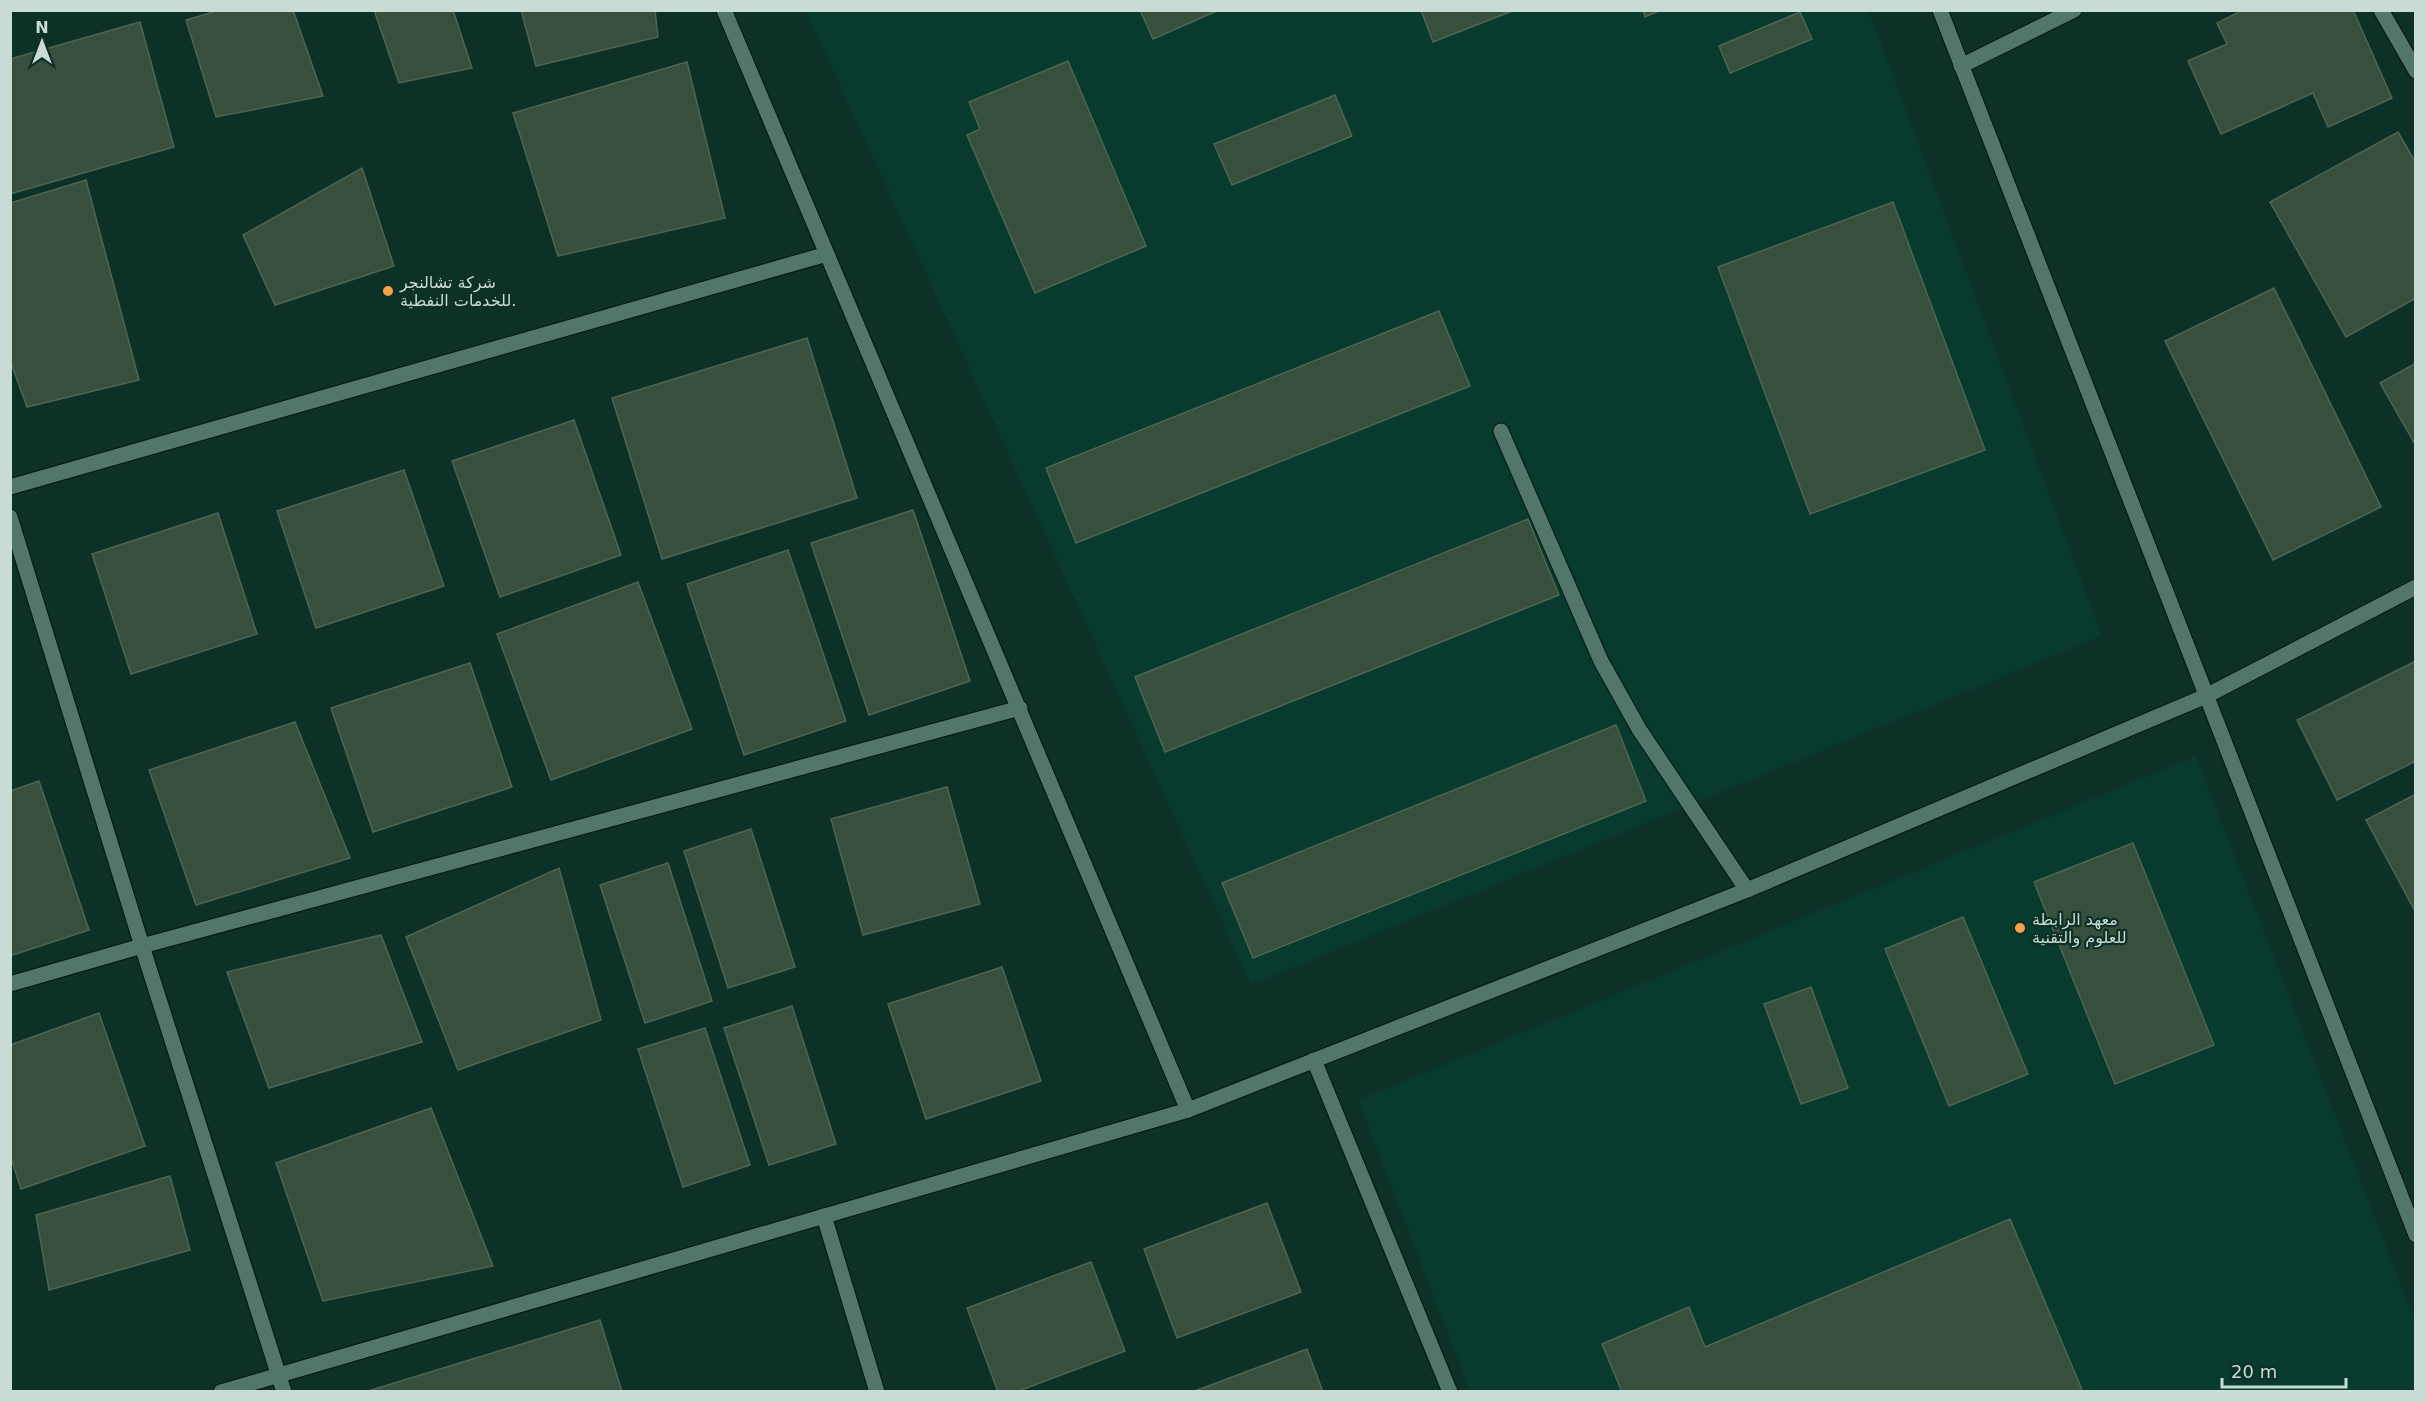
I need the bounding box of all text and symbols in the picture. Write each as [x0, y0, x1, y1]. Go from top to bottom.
north arrow [12, 12, 72, 72]
text: N [35, 18, 49, 37]
place label: شركة تشالنجر للخدمات النفطية. [399, 273, 516, 310]
marker: شركة تشالنجر للخدمات النفطية. [381, 284, 395, 298]
place label: معهد الرابطة للعلوم والتقنية [2032, 910, 2127, 948]
marker: معهد الرابطة للعلوم والتقنية [2013, 921, 2027, 935]
scale bar [2222, 1351, 2346, 1389]
text: 20 m [2231, 1361, 2277, 1382]

